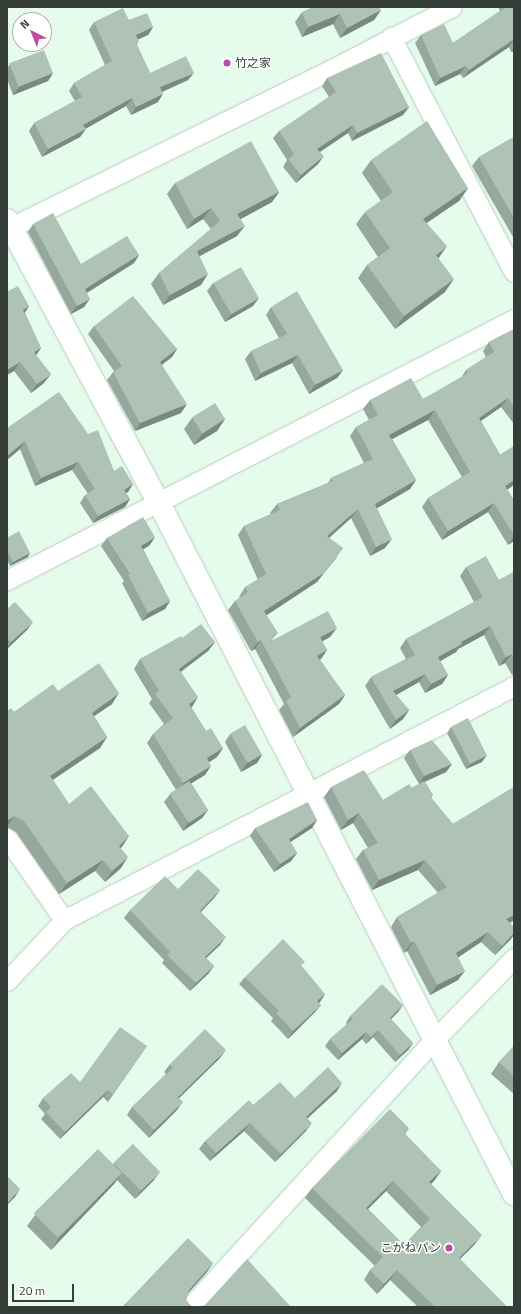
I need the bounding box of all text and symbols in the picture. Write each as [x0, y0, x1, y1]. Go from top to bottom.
north arrow [12, 12, 52, 52]
text: N [16, 16, 33, 32]
place label: 竹之家 [235, 56, 271, 70]
marker: 竹之家 [222, 58, 232, 68]
place label: こがねパン [381, 1241, 441, 1255]
marker: こがねパン [444, 1243, 454, 1253]
scale bar [14, 1276, 76, 1302]
text: 20 m [19, 1281, 45, 1300]

